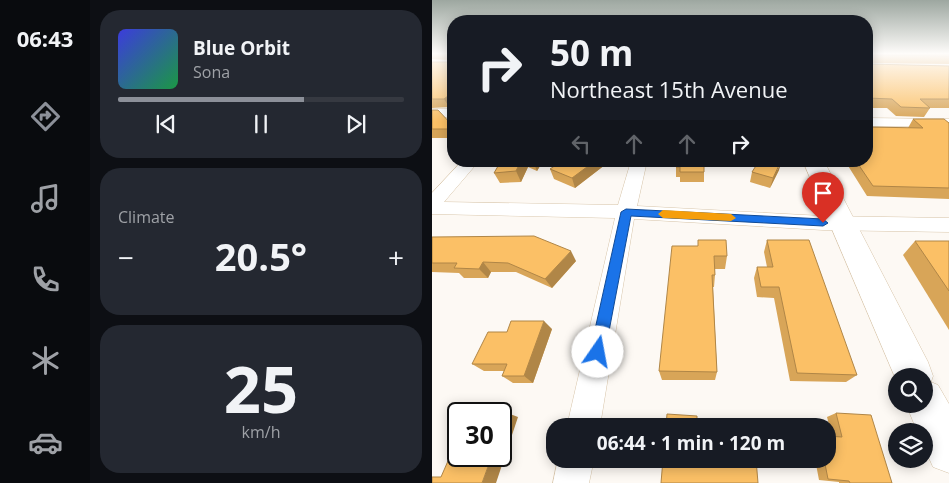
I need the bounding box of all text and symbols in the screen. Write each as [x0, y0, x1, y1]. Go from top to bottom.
text: 06:43 [17, 23, 73, 53]
text: 50 m [550, 29, 633, 76]
text: Blue Orbit [193, 35, 290, 61]
icon: right [467, 35, 532, 100]
text: Sona [193, 61, 230, 83]
text: Northeast 15th Avenue [550, 74, 788, 104]
icon: directions [28, 99, 63, 134]
icon: previous [152, 110, 180, 138]
icon: pause [247, 110, 275, 138]
icon: next [342, 110, 370, 138]
icon: left [567, 130, 595, 158]
icon: ahead [620, 130, 648, 158]
icon: ahead [673, 130, 701, 158]
icon: right [726, 130, 754, 158]
pin [802, 172, 844, 223]
icon: arrive [809, 179, 837, 207]
icon: music [28, 181, 63, 216]
text: Climate [118, 206, 175, 228]
text: 20.5° [215, 230, 307, 282]
text: − [118, 238, 134, 276]
text: + [388, 238, 404, 276]
icon: phone [28, 262, 63, 297]
position arrow [571, 325, 623, 377]
icon: climate [28, 343, 63, 378]
text: 25 [224, 344, 298, 432]
map controls [888, 368, 933, 468]
button: search [888, 368, 933, 413]
speed limit sign: 30 [447, 402, 512, 467]
text: km/h [242, 421, 280, 443]
button: layers [888, 423, 933, 468]
icon: car [28, 425, 63, 460]
text: 06:44 · 1 min · 120 m [597, 430, 785, 456]

